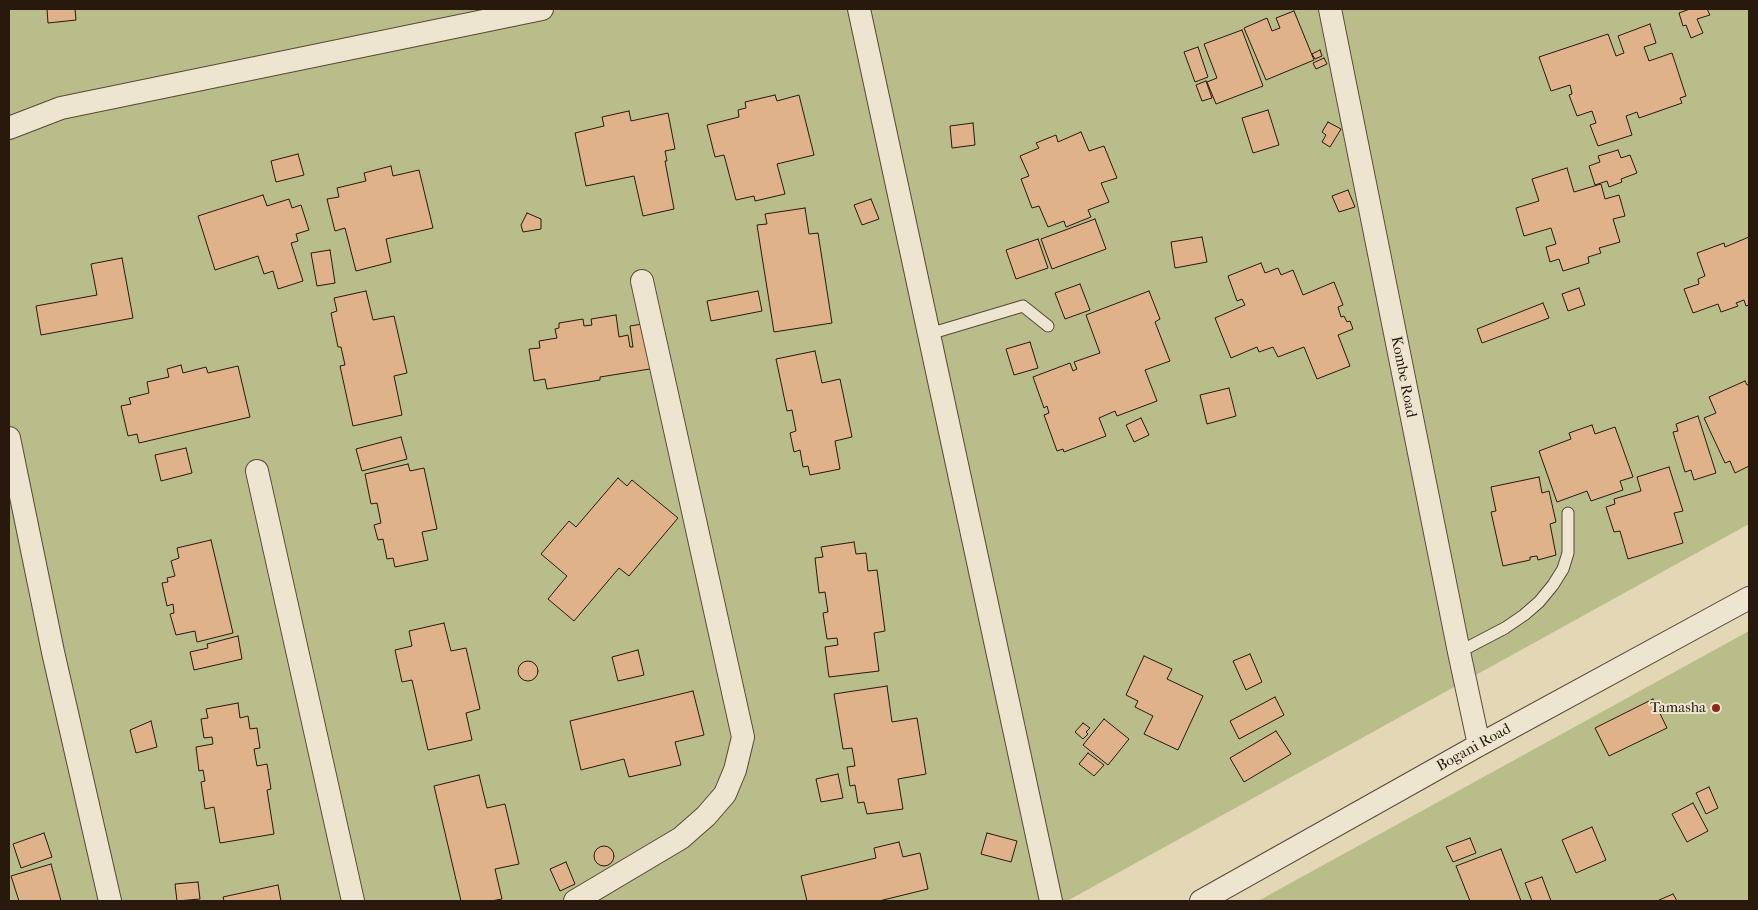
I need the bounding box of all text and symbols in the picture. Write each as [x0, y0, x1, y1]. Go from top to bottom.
street label: Kombe Road [1386, 335, 1420, 419]
place label: Tamasha [1650, 699, 1706, 717]
marker: Tamasha [1710, 702, 1722, 714]
street label: Bogani Road [1434, 720, 1514, 776]

